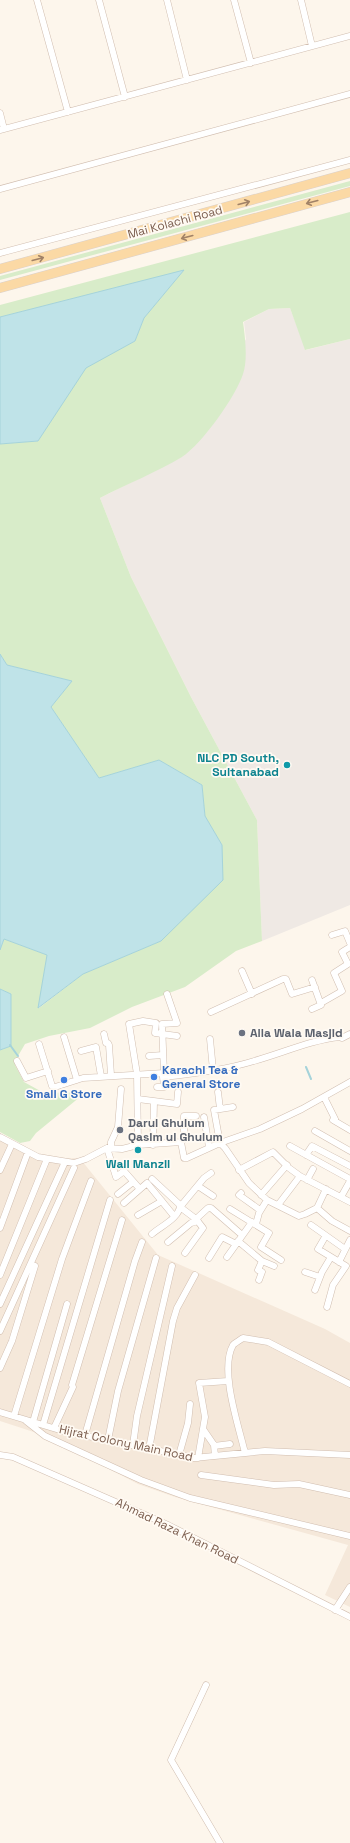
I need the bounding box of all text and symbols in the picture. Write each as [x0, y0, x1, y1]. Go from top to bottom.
one-way arrow [237, 198, 250, 206]
one-way arrow [306, 199, 319, 206]
street label: Mai Kolachi Road [126, 202, 224, 242]
one-way arrow [181, 233, 194, 241]
one-way arrow [31, 255, 44, 263]
place label: NLC PD South, Sultanabad [197, 750, 279, 780]
marker: NLC PD South, Sultanabad [282, 760, 292, 770]
place label: Alla Wala Masjid [250, 1025, 343, 1041]
marker: Alla Wala Masjid [237, 1028, 247, 1038]
place label: Karachi Tea & General Store [162, 1062, 240, 1092]
marker: Karachi Tea & General Store [149, 1072, 159, 1082]
marker: Small G Store [59, 1075, 69, 1085]
place label: Small G Store [26, 1086, 102, 1102]
place label: Darul Ghulum Qasim ul Ghulum [128, 1115, 223, 1145]
marker: Darul Ghulum Qasim ul Ghulum [115, 1125, 125, 1135]
marker: Wali Manzil [133, 1145, 143, 1155]
place label: Wali Manzil [106, 1156, 170, 1172]
street label: Hijrat Colony Main Road [58, 1421, 194, 1465]
street label: Ahmad Raza Khan Road [113, 1494, 241, 1568]

